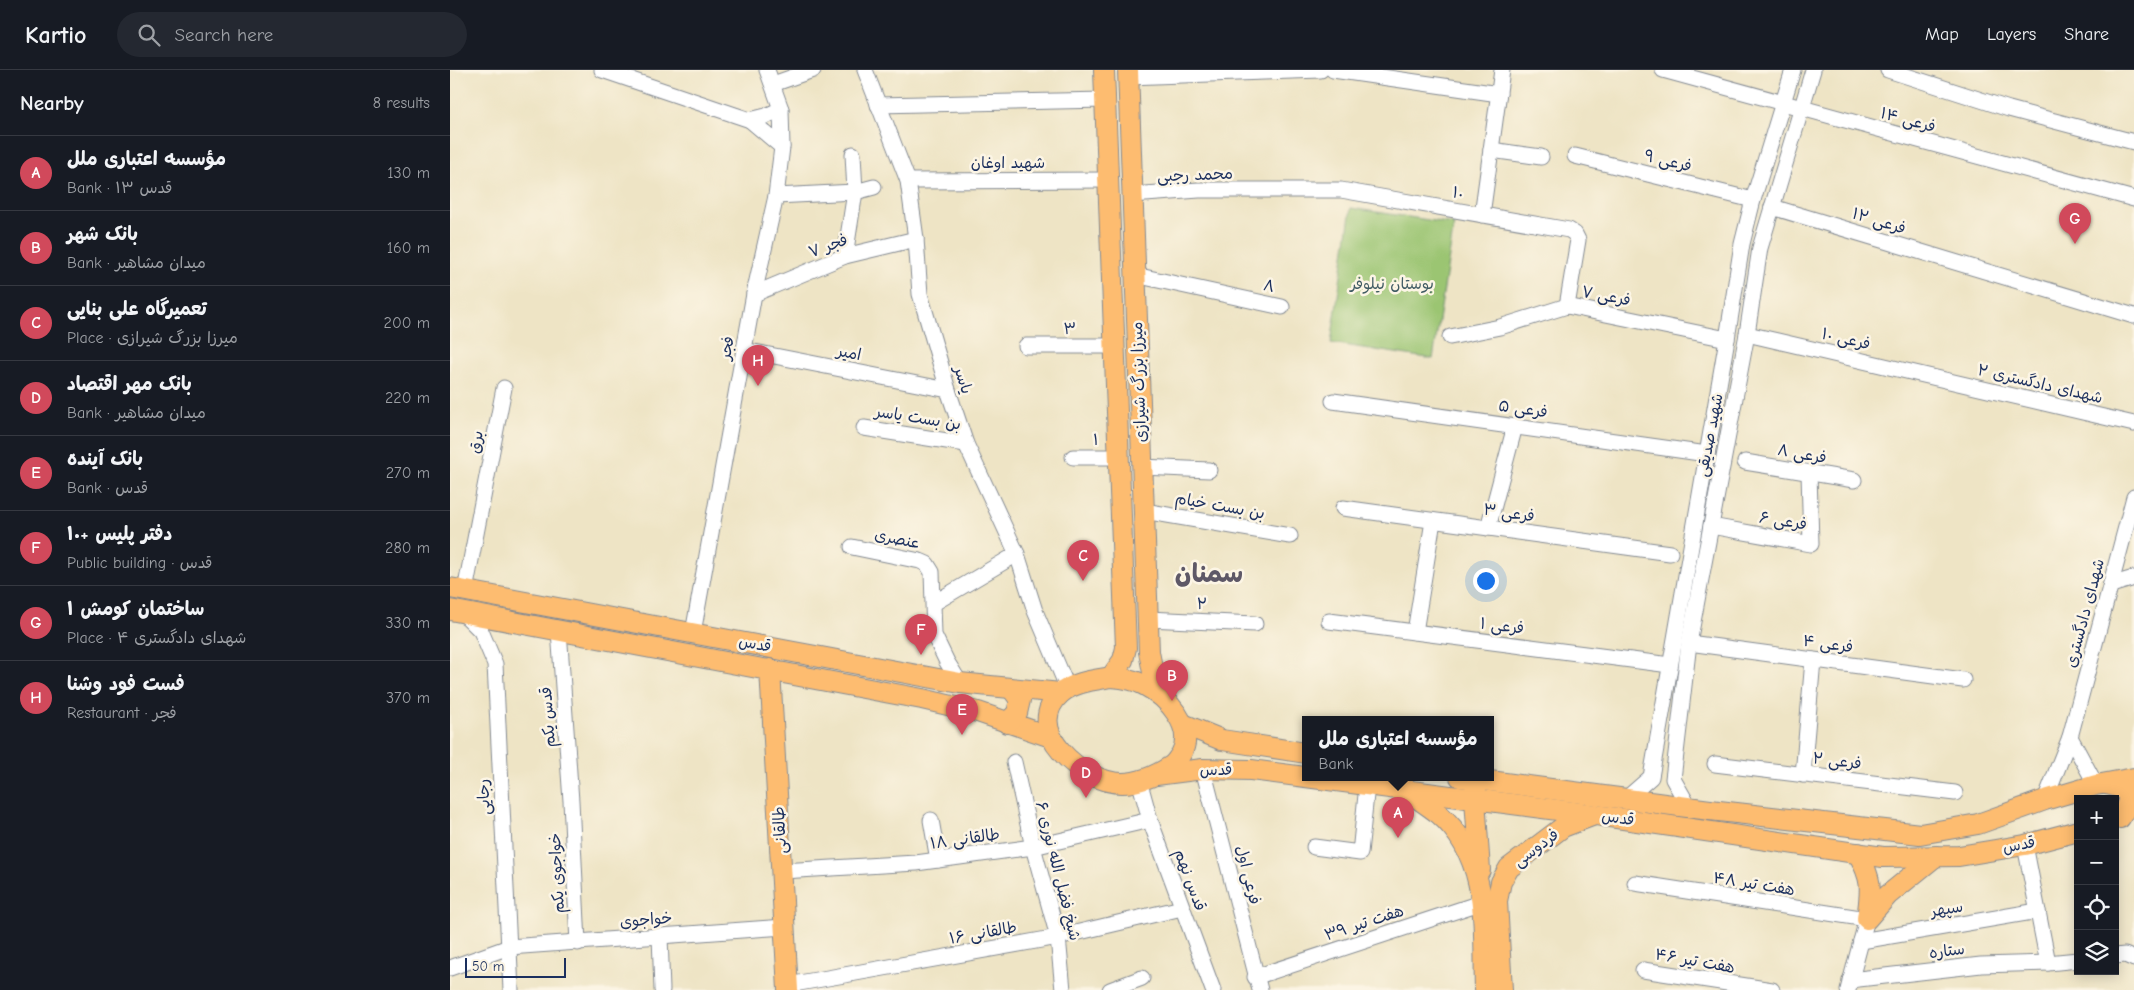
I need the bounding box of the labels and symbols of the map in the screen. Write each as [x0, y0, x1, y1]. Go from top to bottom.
street label: فرعی ۱۴ [1878, 104, 1937, 137]
street label: فرعی ۹ [1642, 146, 1694, 177]
street label: شهید اوغان [971, 154, 1045, 172]
street label: محمد رجبی [1157, 165, 1233, 186]
street label: ۱۰ [1451, 183, 1465, 203]
pin: G [2059, 203, 2091, 244]
street label: فرعی ۱۲ [1850, 204, 1908, 239]
street label: فجر ۷ [806, 231, 850, 261]
park label: بوستان نیلوفر [1348, 275, 1434, 294]
street label: ۸ [1262, 276, 1276, 296]
street label: فرعی ۷ [1580, 282, 1632, 311]
street label: ۳ [1063, 320, 1077, 338]
street label: میرزا بزرگ شیرازی [1128, 321, 1150, 443]
street label: فرعی ۱۰ [1820, 325, 1872, 354]
street label: فجر [716, 335, 738, 363]
street label: امیر [833, 341, 863, 364]
pin: H [742, 345, 774, 386]
street label: شهدای دادگستری ۲ [1976, 360, 2105, 407]
street label: یاسر [950, 362, 976, 396]
street label: شهید صدیقی [1693, 392, 1728, 478]
street label: فرعی ۵ [1497, 397, 1549, 422]
street label: بن بست یاسر [872, 402, 962, 434]
street label: برق [465, 429, 487, 455]
street label: ۱ [1093, 431, 1099, 449]
street label: فرعی ۸ [1776, 441, 1828, 468]
street label: بن بست خیام [1173, 489, 1266, 526]
street label: فرعی ۳ [1482, 501, 1536, 526]
street label: فرعی ۶ [1758, 508, 1808, 535]
street label: عنصری [873, 525, 921, 553]
pin: C [1067, 540, 1099, 581]
street label: شهدای دادگستری [2061, 556, 2108, 669]
district label: سمنان [1175, 559, 1243, 589]
your location [1473, 568, 1499, 594]
street label: ۲ [1196, 595, 1208, 613]
pin: F [905, 614, 937, 655]
street label: فرعی ۱ [1479, 614, 1525, 639]
street label: قدس [737, 632, 773, 656]
street label: فرعی ۴ [1802, 632, 1854, 657]
pin: B [1156, 660, 1188, 701]
street label: قدس یکم [537, 686, 562, 748]
pin: E [946, 694, 978, 735]
street label: فرعی ۲ [1811, 749, 1863, 774]
pin: D [1070, 757, 1102, 798]
street label: قدس [1199, 761, 1233, 779]
street label: رجایی [474, 778, 495, 816]
pin: A [1382, 797, 1414, 838]
street label: شیخ فضل الله نوری ۶ [1031, 799, 1084, 943]
street label: طالقانی [770, 806, 791, 854]
street label: قدس [1601, 807, 1635, 829]
street label: طالقانی ۱۸ [929, 825, 1001, 854]
street label: فردوسی [1510, 825, 1563, 872]
street label: خواجوی یکم [546, 832, 571, 914]
street label: قدس [2001, 833, 2037, 857]
street label: فرعی اول [1231, 843, 1264, 907]
street label: قدس نهم [1168, 847, 1209, 914]
street label: هفت تیر ۴۸ [1712, 869, 1796, 899]
street label: سپهر [1928, 898, 1965, 922]
street label: هفت تیر ۳۹ [1322, 902, 1406, 944]
street label: خواجوی [619, 909, 673, 932]
street label: طالقانی ۱۶ [948, 918, 1018, 949]
street label: ستاره [1928, 940, 1966, 962]
street label: هفت تیر ۴۶ [1654, 945, 1736, 977]
scale bar [465, 955, 566, 978]

